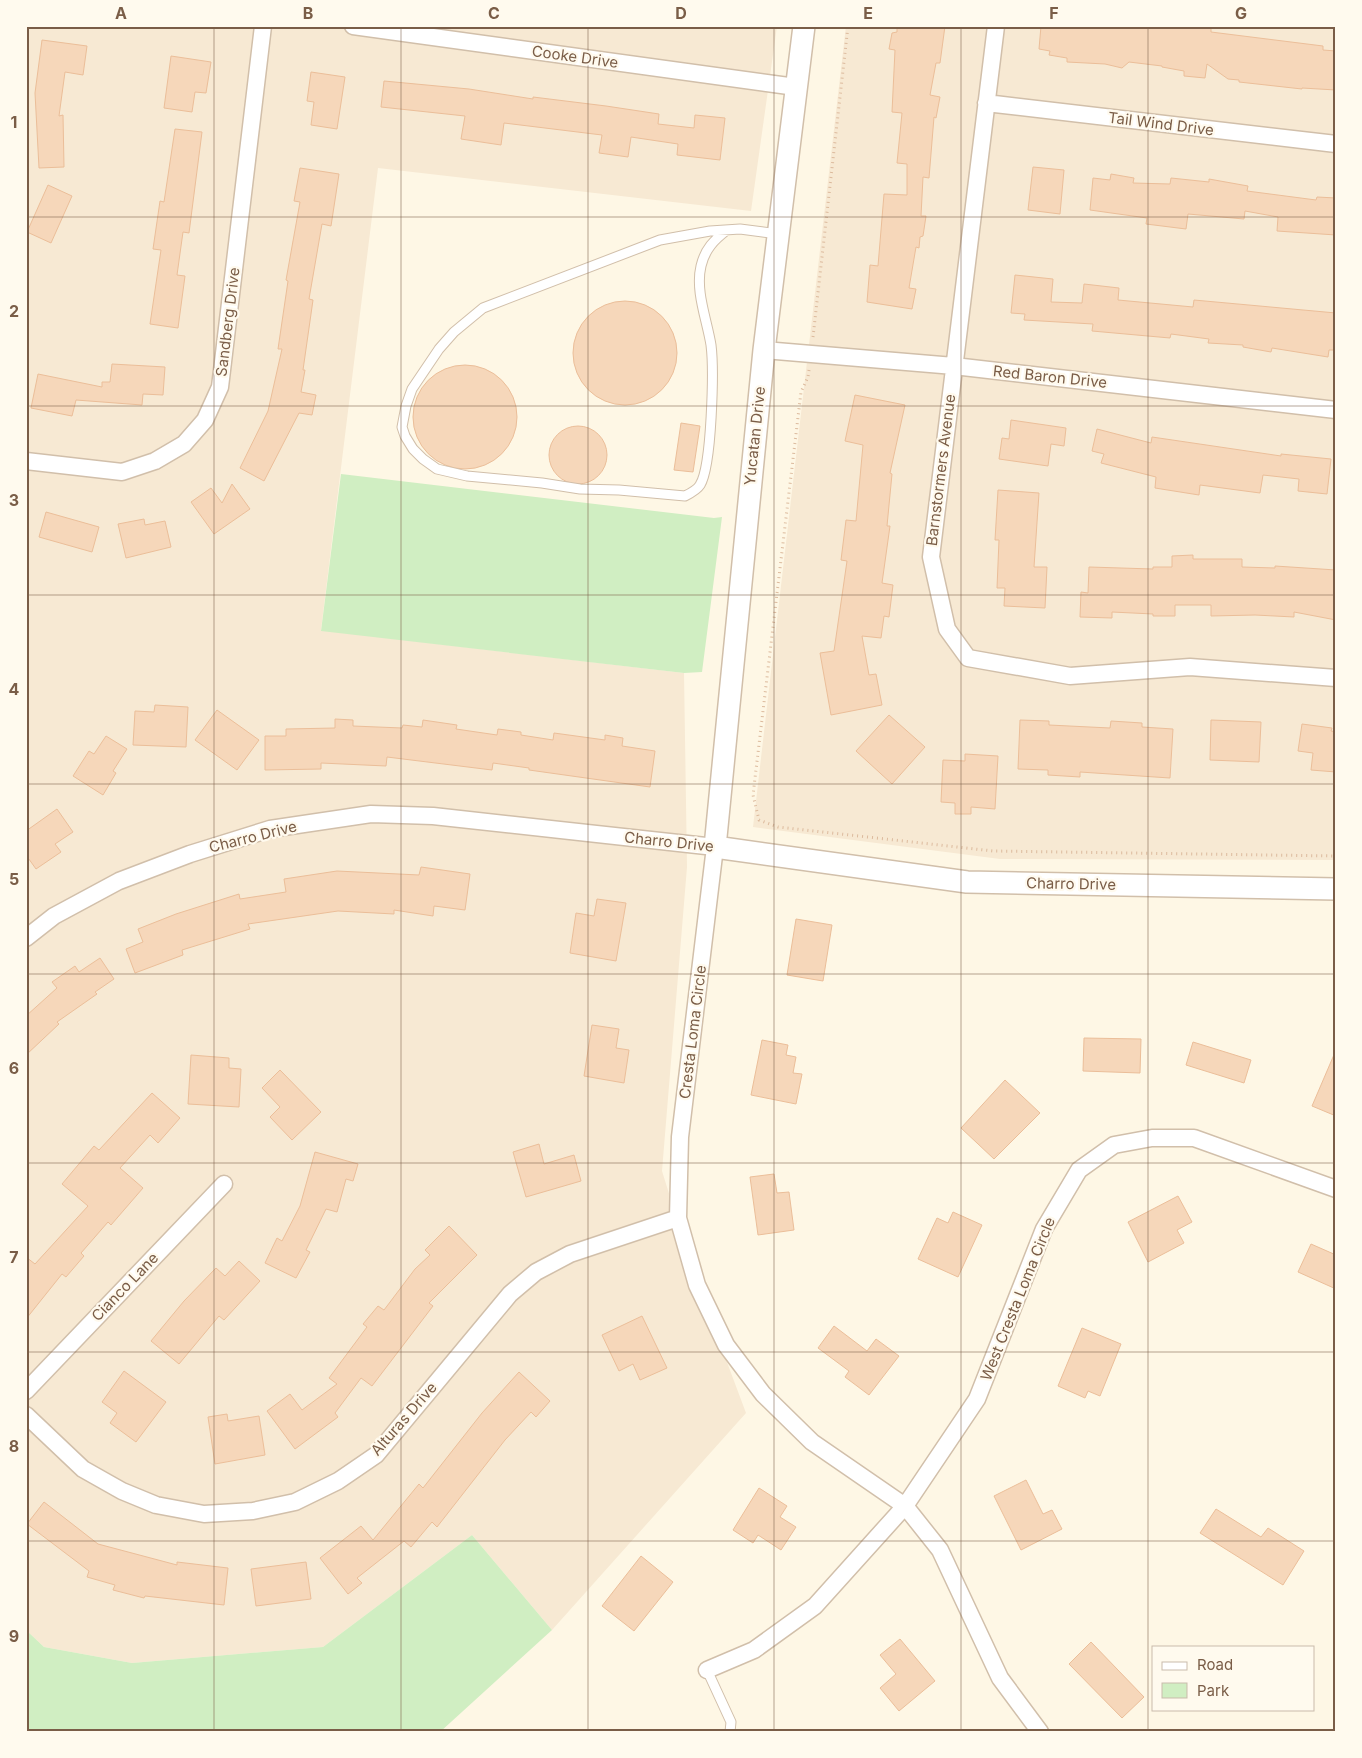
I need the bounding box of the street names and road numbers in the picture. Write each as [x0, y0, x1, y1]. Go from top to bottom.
street label: Cooke Drive [531, 41, 619, 72]
street label: Tail Wind Drive [1107, 108, 1215, 139]
street label: Sandberg Drive [211, 266, 244, 378]
street label: Red Baron Drive [992, 361, 1108, 392]
street label: Yucatan Drive [740, 386, 769, 486]
street label: Barnstormers Avenue [922, 393, 959, 547]
street label: Charro Drive [207, 816, 299, 857]
street label: Charro Drive [623, 827, 715, 856]
street label: Charro Drive [1026, 873, 1116, 894]
street label: Cresta Loma Circle [675, 964, 710, 1100]
street label: West Cresta Loma Circle [976, 1214, 1059, 1383]
street label: Cianco Lane [87, 1248, 162, 1325]
street label: Alturas Drive [366, 1378, 441, 1459]

